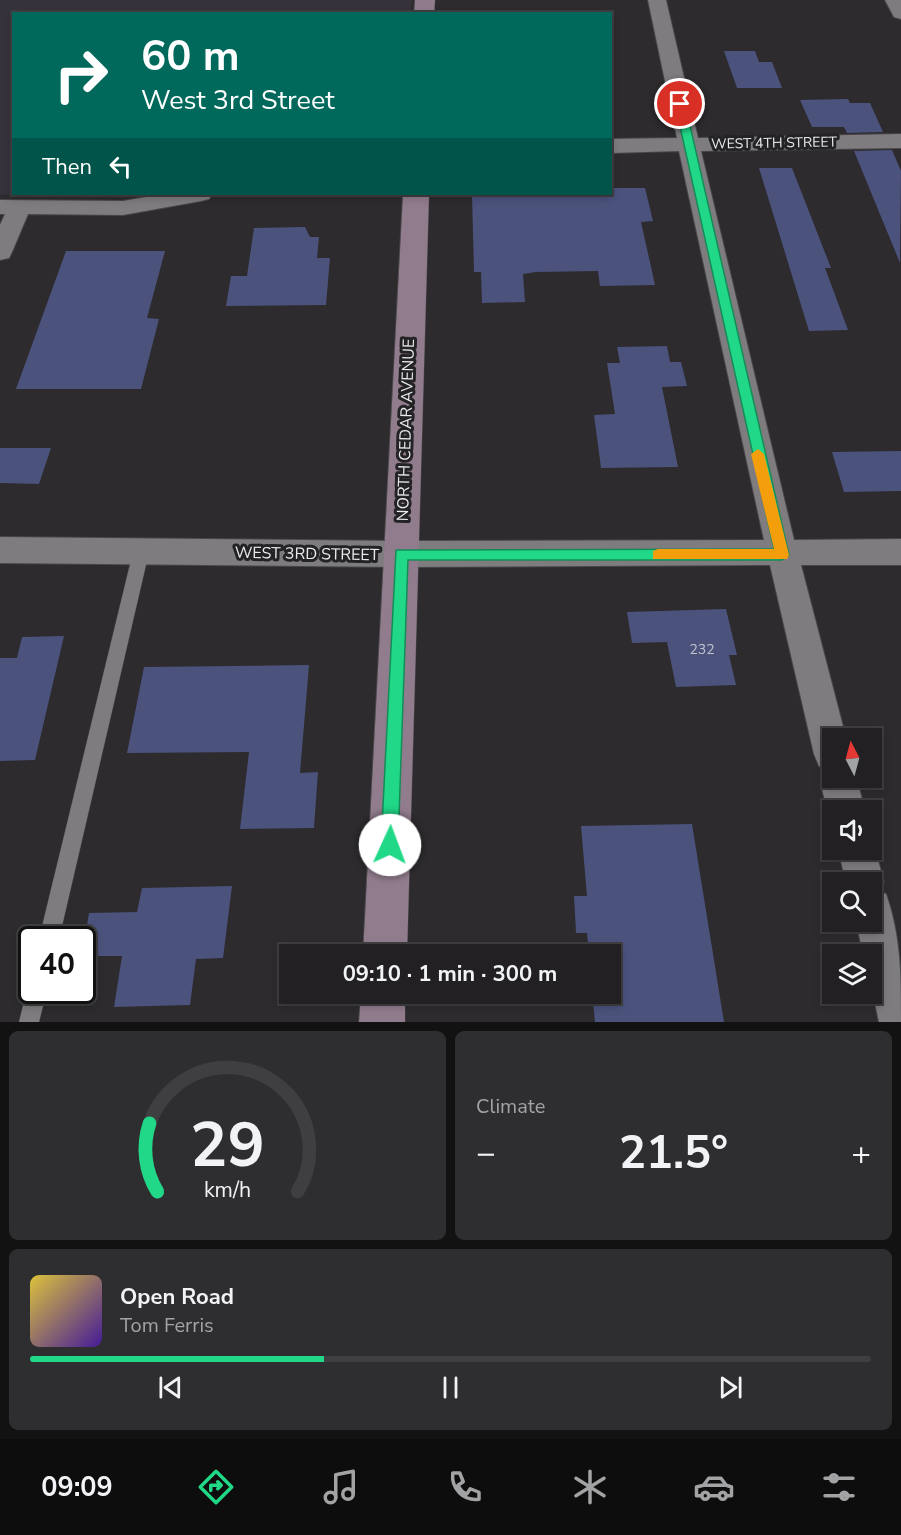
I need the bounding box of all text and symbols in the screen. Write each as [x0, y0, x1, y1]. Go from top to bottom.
text: 60 m [141, 28, 240, 85]
icon: right [42, 36, 120, 114]
pin [654, 78, 705, 129]
text: West 3rd Street [141, 82, 335, 119]
icon: arrive [663, 87, 696, 120]
street label: WEST 4TH STREET [711, 132, 838, 154]
icon: left [104, 150, 137, 183]
text: Then [42, 152, 92, 182]
street label: NORTH CEDAR AVENUE [392, 338, 420, 522]
street label: WEST 3RD STREET [235, 542, 380, 566]
house number: 232 [689, 640, 715, 659]
north arrow [822, 728, 882, 788]
map controls [822, 728, 882, 1004]
button: sound [822, 800, 882, 860]
position arrow [358, 813, 422, 877]
button: search [822, 872, 882, 932]
speed limit sign: 40 [18, 926, 96, 1004]
button: layers [822, 944, 882, 1004]
text: 09:10 · 1 min · 300 m [343, 959, 557, 989]
text: Climate [476, 1093, 545, 1120]
text: 29 [190, 1103, 265, 1188]
text: 21.5° [619, 1123, 728, 1184]
text: − [476, 1131, 496, 1176]
text: + [851, 1131, 871, 1176]
text: km/h [204, 1176, 251, 1206]
text: Open Road [120, 1282, 234, 1312]
text: Tom Ferris [120, 1312, 214, 1339]
icon: previous [154, 1371, 187, 1404]
icon: pause [434, 1371, 467, 1404]
icon: next [714, 1371, 747, 1404]
icon: directions [195, 1466, 237, 1508]
icon: music [320, 1466, 362, 1508]
icon: phone [444, 1466, 486, 1508]
icon: climate [569, 1466, 611, 1508]
icon: car [693, 1466, 735, 1508]
icon: filters [818, 1466, 860, 1508]
text: 09:09 [41, 1469, 113, 1506]

